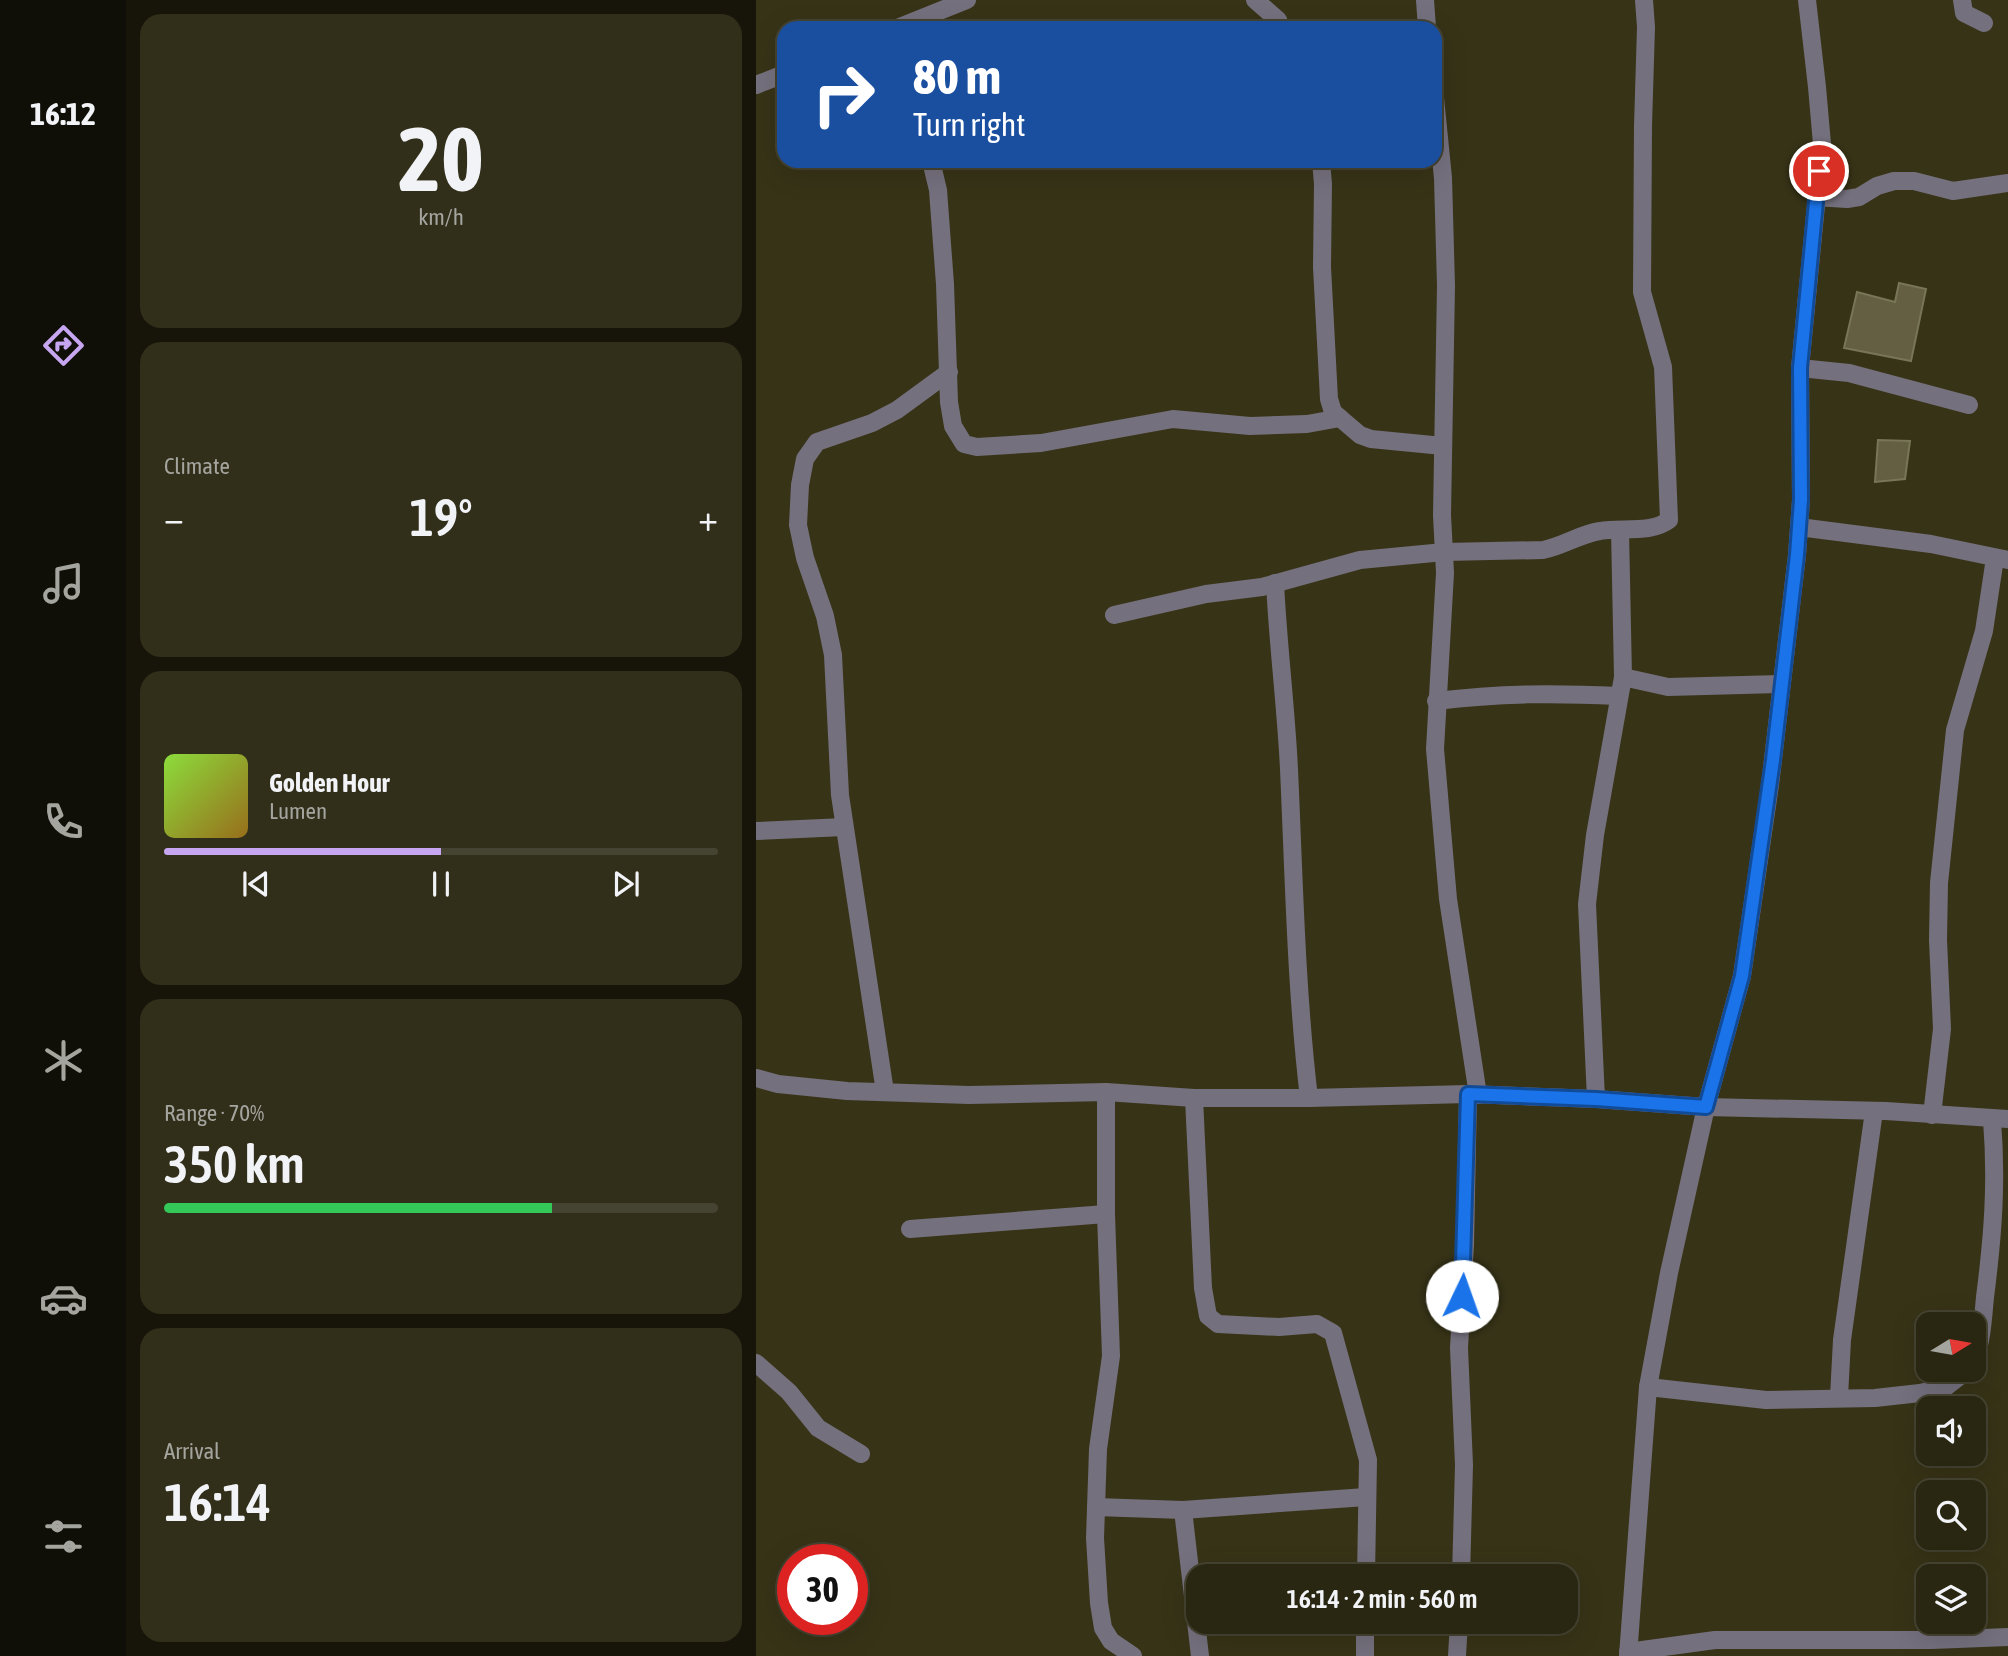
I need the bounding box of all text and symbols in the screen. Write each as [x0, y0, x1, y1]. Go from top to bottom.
text: 80 m [913, 48, 1001, 104]
icon: right [798, 49, 889, 140]
text: 16:12 [30, 95, 96, 132]
text: 20 [398, 106, 484, 210]
text: Turn right [913, 106, 1026, 143]
pin [1789, 141, 1849, 201]
icon: arrive [1800, 152, 1838, 190]
text: km/h [418, 204, 464, 230]
icon: directions [39, 321, 88, 370]
text: Climate [164, 453, 230, 479]
text: 19° [409, 487, 473, 547]
text: − [164, 496, 184, 539]
text: + [698, 496, 718, 539]
icon: music [39, 559, 88, 608]
text: Golden Hour [269, 768, 389, 798]
icon: phone [39, 797, 88, 846]
text: Lumen [269, 798, 327, 824]
icon: previous [237, 865, 275, 903]
icon: pause [422, 865, 460, 903]
icon: next [607, 865, 645, 903]
icon: climate [39, 1036, 88, 1085]
text: Range · 70% [164, 1100, 264, 1126]
text: 350 km [164, 1134, 305, 1194]
position arrow [1425, 1259, 1499, 1333]
icon: car [39, 1274, 88, 1323]
north arrow [1916, 1312, 1986, 1382]
map controls [1916, 1312, 1986, 1634]
button: sound [1916, 1396, 1986, 1466]
text: Arrival [164, 1438, 220, 1464]
text: 16:14 [164, 1472, 271, 1532]
button: search [1916, 1480, 1986, 1550]
icon: filters [39, 1512, 88, 1561]
speed limit sign: 30 [777, 1544, 868, 1635]
button: layers [1916, 1564, 1986, 1634]
text: 16:14 · 2 min · 560 m [1287, 1584, 1477, 1614]

